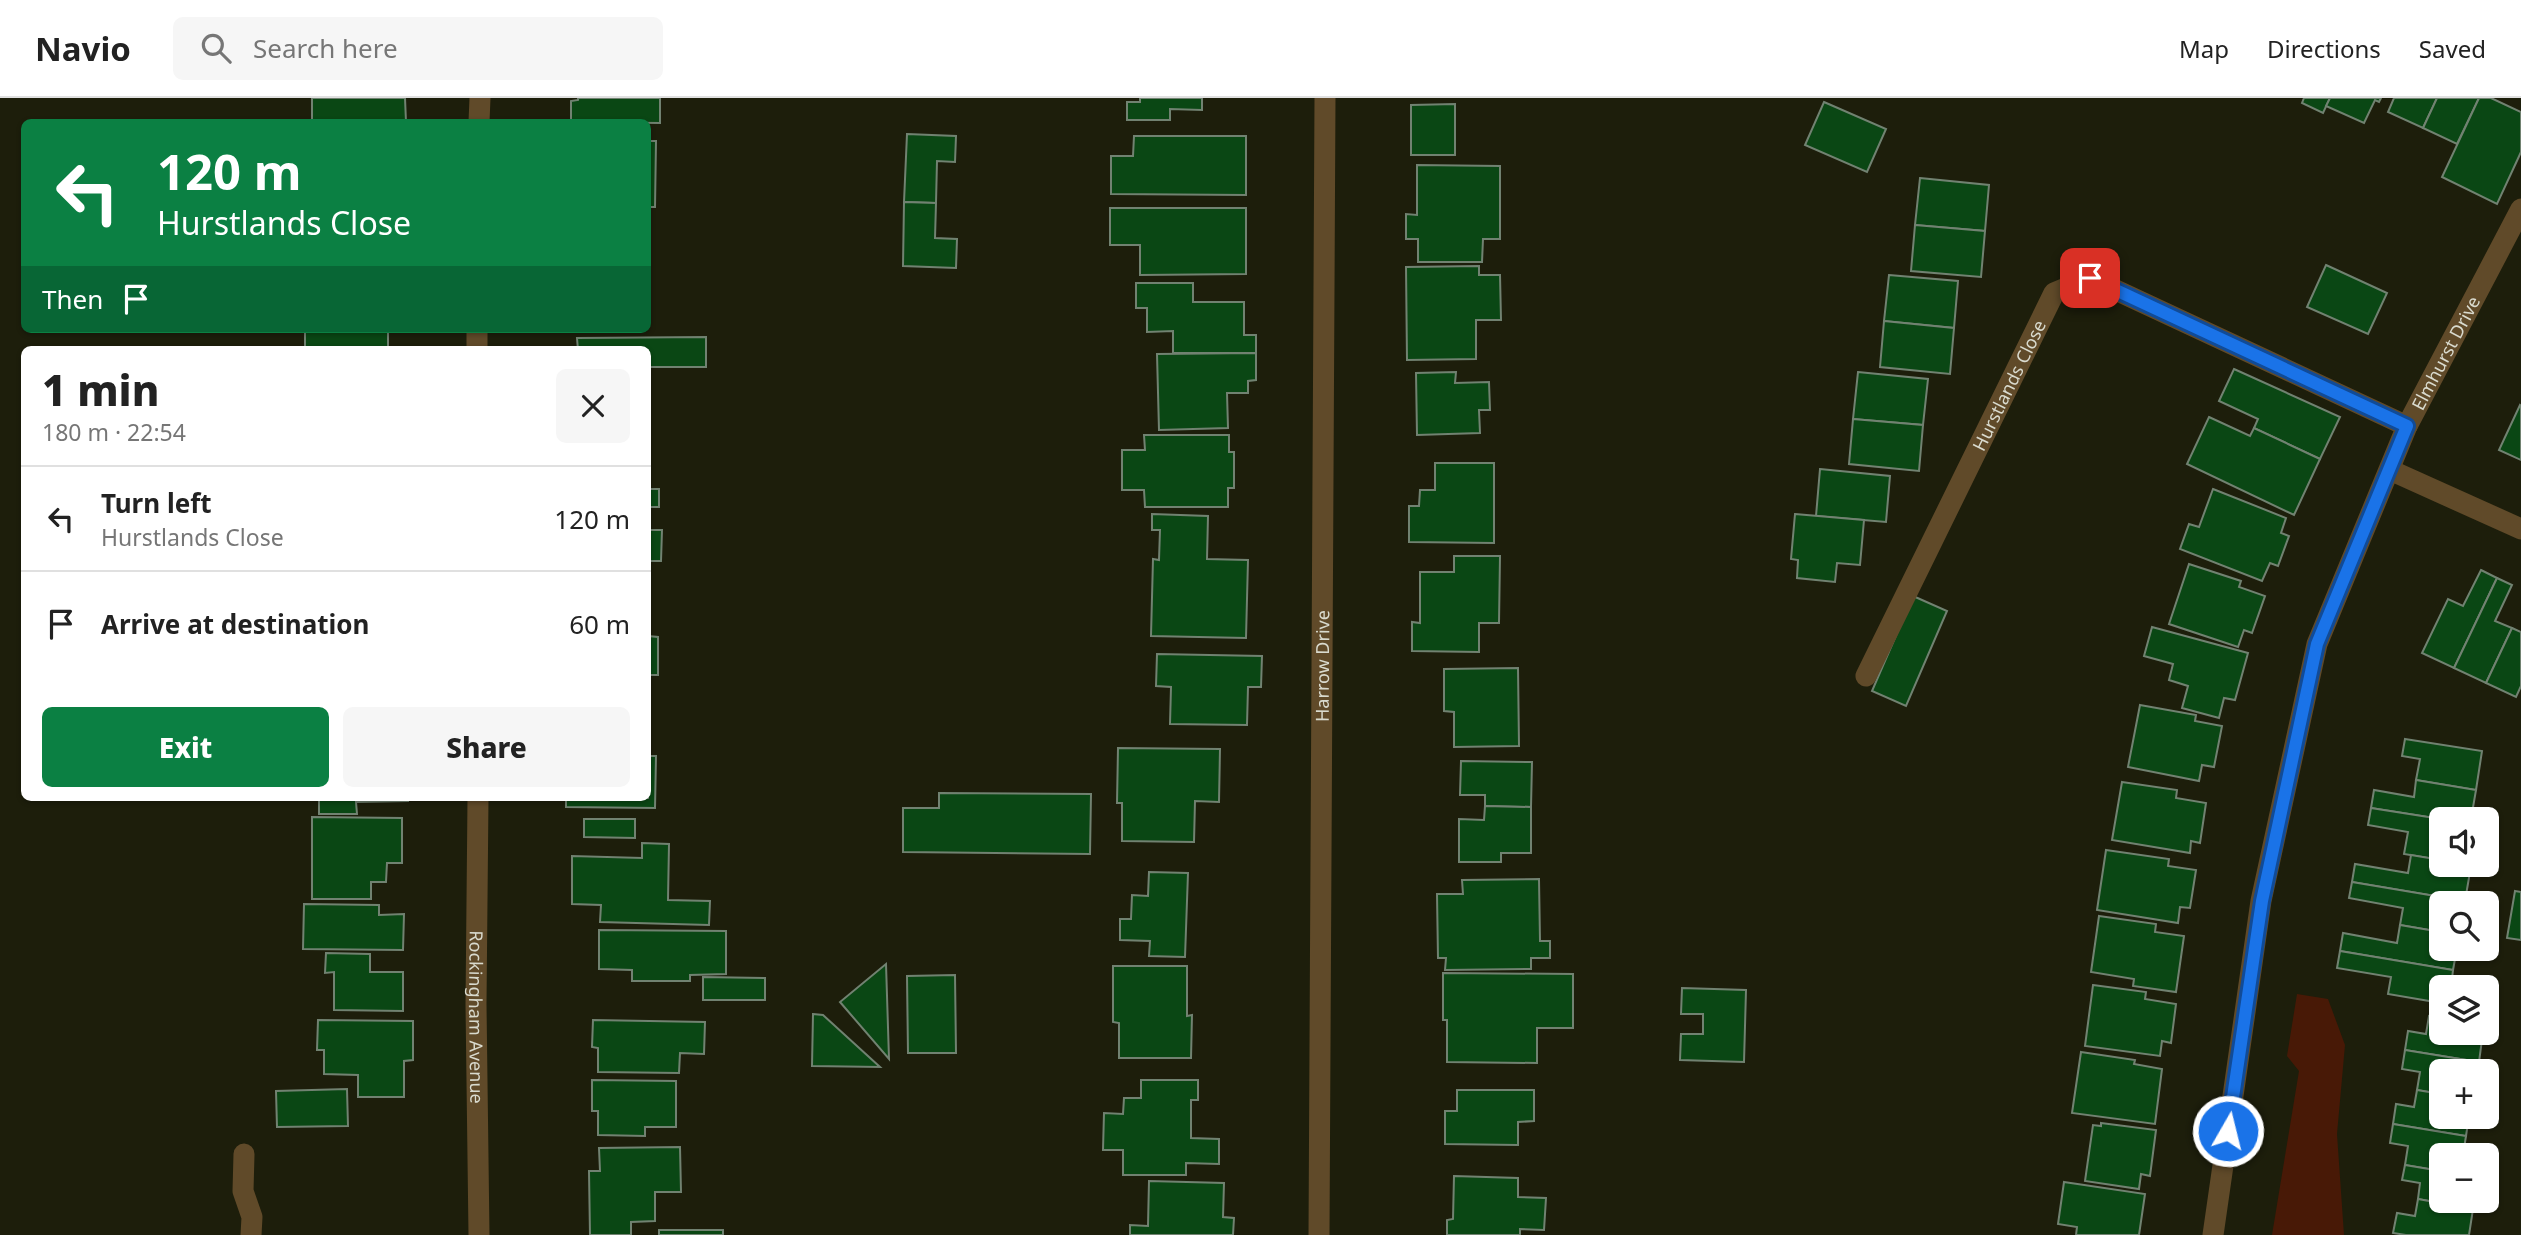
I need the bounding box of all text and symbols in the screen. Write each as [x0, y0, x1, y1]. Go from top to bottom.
search box [173, 17, 663, 80]
text: Navio [35, 26, 131, 71]
icon: search [197, 29, 235, 67]
text: Search here [253, 30, 398, 66]
text: Map [2179, 32, 2229, 65]
text: Directions [2267, 32, 2381, 65]
text: Saved [2419, 32, 2486, 65]
text: 120 m [157, 138, 302, 204]
icon: left [42, 147, 133, 238]
text: Hurstlands Close [157, 201, 411, 244]
pin [2060, 248, 2120, 308]
icon: arrive [2071, 259, 2109, 297]
icon: arrive [117, 280, 155, 318]
text: Then [42, 281, 103, 317]
street label: Elmhurst Drive [2406, 292, 2485, 414]
street label: Hurstlands Close [1966, 316, 2051, 455]
text: 1 min [42, 361, 159, 418]
button: close [556, 369, 630, 443]
text: 180 m · 22:54 [42, 416, 186, 448]
text: Turn left [101, 485, 212, 521]
icon: left [42, 500, 80, 538]
text: 120 m [554, 501, 630, 537]
text: Hurstlands Close [101, 521, 284, 553]
icon: arrive [42, 605, 80, 643]
text: Arrive at destination [101, 606, 370, 642]
text: 60 m [569, 606, 630, 642]
street label: Harrow Drive [1310, 610, 1334, 722]
button: Exit [42, 707, 329, 787]
button: Share [343, 707, 630, 787]
map controls [2429, 807, 2499, 1213]
button: sound [2429, 807, 2499, 877]
button: search [2429, 891, 2499, 961]
street label: Rockingham Avenue [464, 930, 489, 1104]
button: layers [2429, 975, 2499, 1045]
button: + [2429, 1059, 2499, 1129]
position arrow [2191, 1094, 2265, 1168]
button: − [2429, 1143, 2499, 1213]

